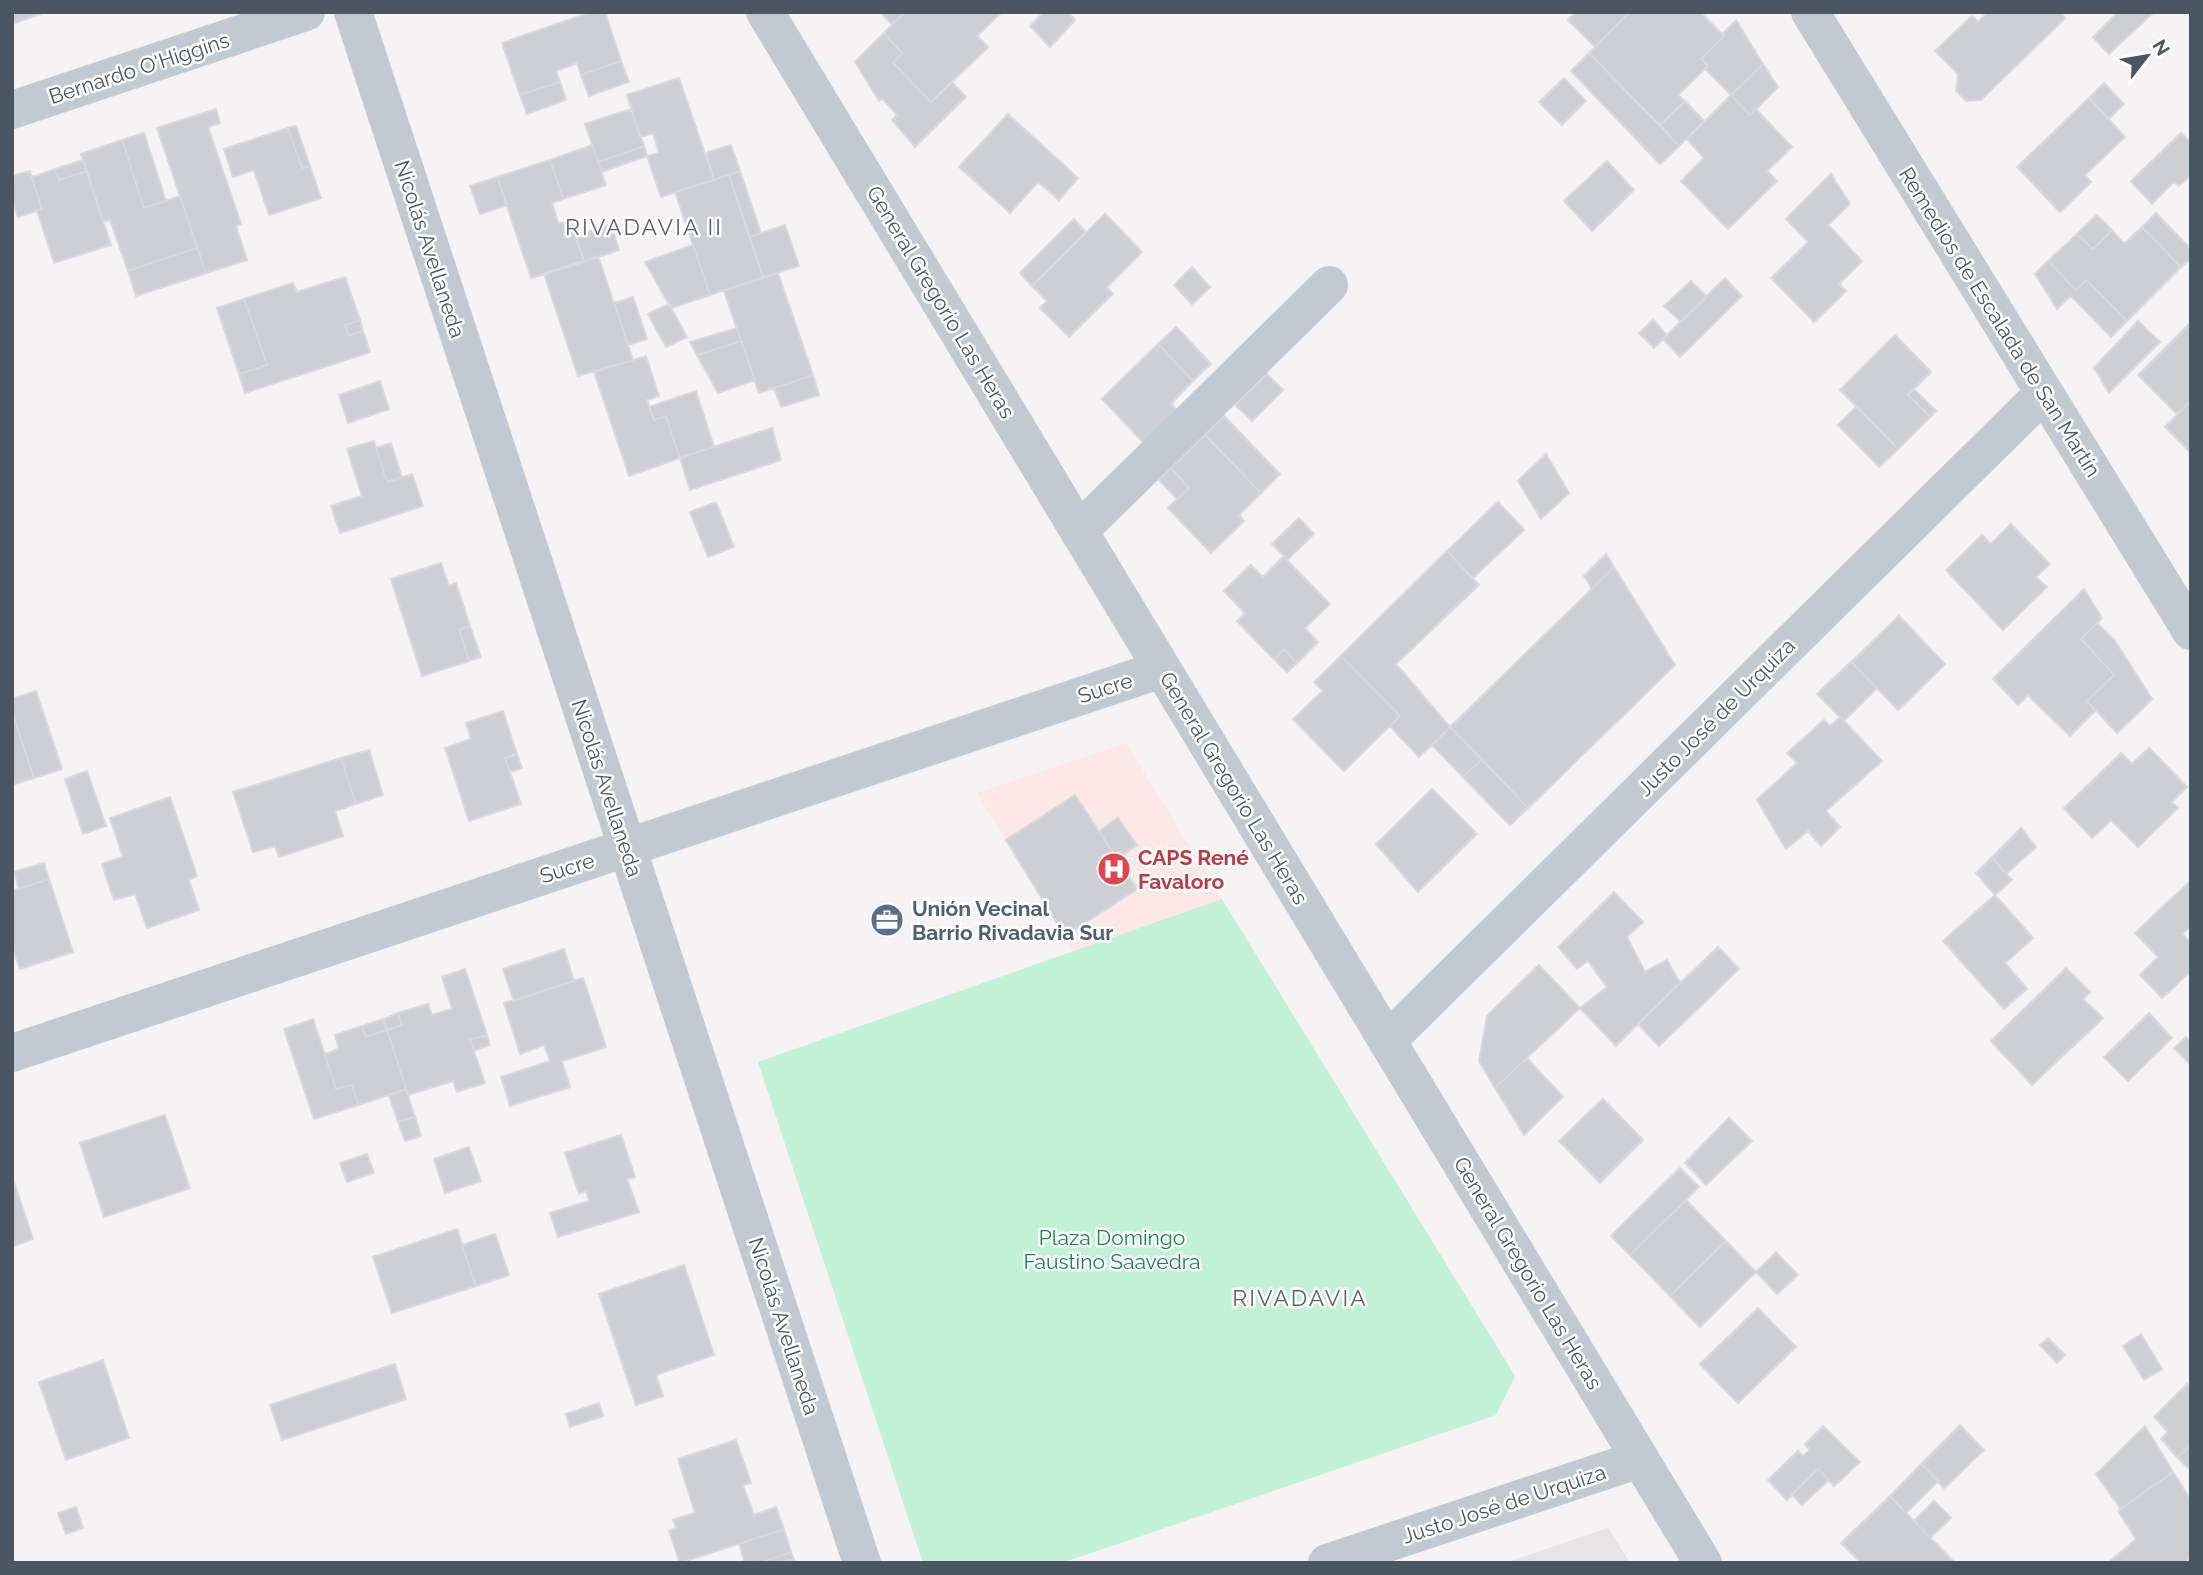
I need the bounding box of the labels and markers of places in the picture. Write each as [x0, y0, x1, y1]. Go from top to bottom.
place label: CAPS René Favaloro [1138, 845, 1249, 894]
hospital icon: CAPS René Favaloro [1095, 850, 1133, 888]
place label: Unión Vecinal Barrio Rivadavia Sur [912, 896, 1113, 945]
office icon: Unión Vecinal Barrio Rivadavia Sur [868, 901, 906, 939]

